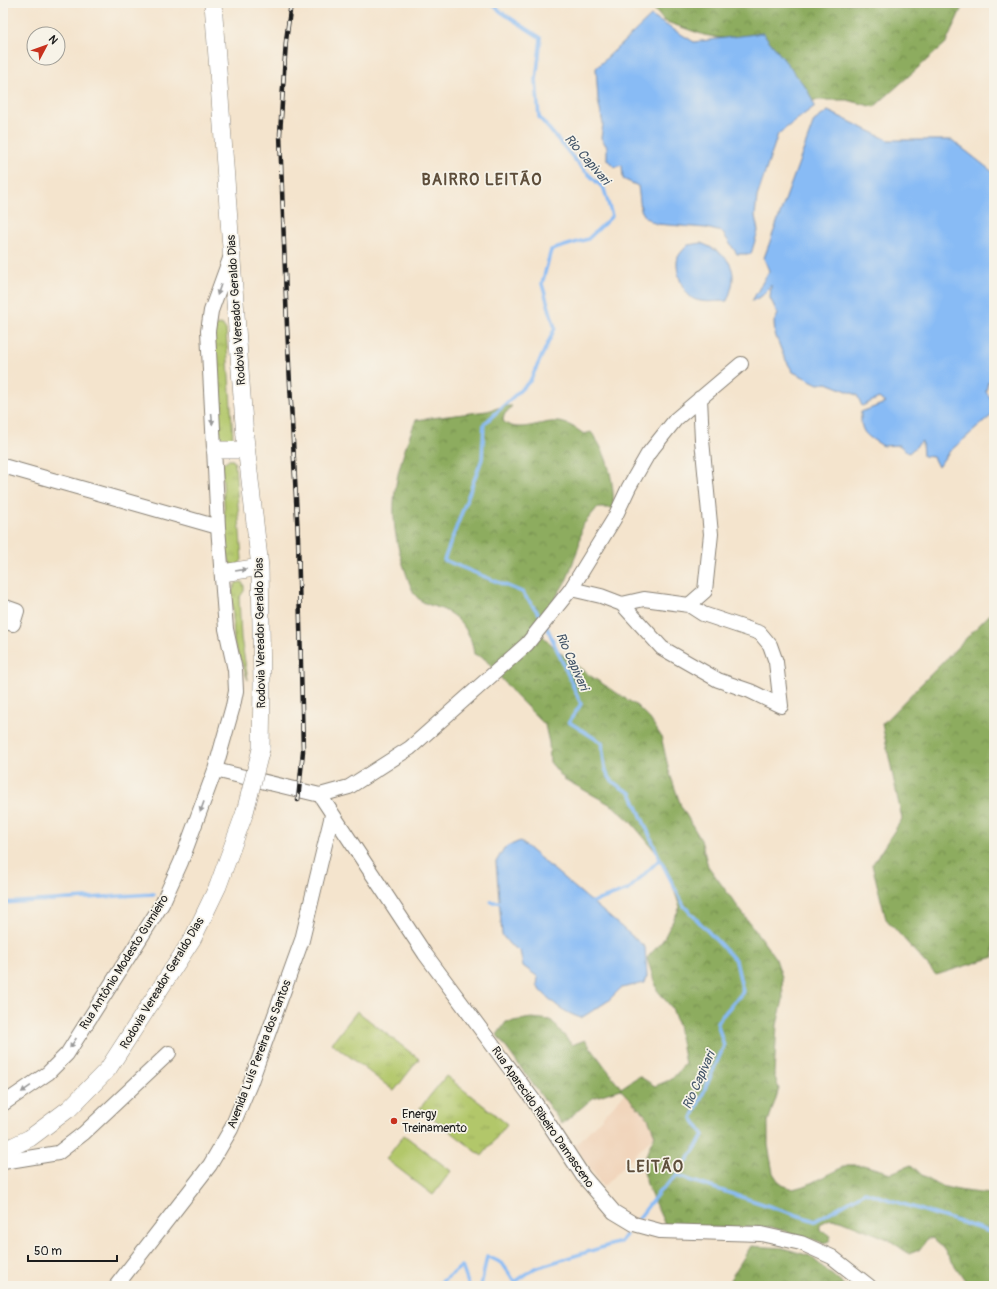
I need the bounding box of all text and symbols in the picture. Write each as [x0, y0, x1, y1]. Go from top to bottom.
north arrow [26, 26, 66, 66]
text: N [46, 33, 61, 47]
water label: Rio Capivari [561, 131, 615, 190]
district label: BAIRRO LEITÃO [422, 170, 542, 190]
street label: Rodovia Vereador Geraldo Dias [224, 234, 249, 386]
one-way arrow [215, 285, 221, 297]
one-way arrow [209, 413, 216, 425]
street label: Rodovia Vereador Geraldo Dias [252, 557, 269, 708]
one-way arrow [235, 567, 247, 573]
water label: Rio Capivari [552, 630, 593, 695]
one-way arrow [198, 801, 204, 813]
street label: Rua Antônio Modesto Gumieiro [77, 892, 172, 1032]
street label: Rodovia Vereador Geraldo Dias [117, 914, 208, 1052]
street label: Avenida Luís Pereira dos Santos [224, 977, 295, 1131]
one-way arrow [69, 1038, 77, 1048]
street label: Rua Aparecido Ribeiro Damasceno [488, 1044, 598, 1191]
water label: Rio Capivari [679, 1047, 720, 1112]
one-way arrow [20, 1085, 31, 1093]
place label: Energy Treinamento [402, 1107, 467, 1136]
marker: Energy Treinamento [389, 1116, 399, 1126]
district label: LEITÃO [626, 1157, 684, 1177]
scale bar [28, 1237, 117, 1263]
text: 50 m [34, 1244, 62, 1259]

